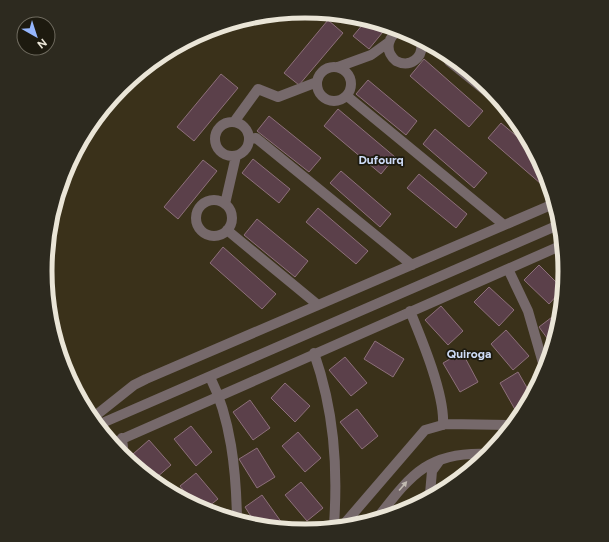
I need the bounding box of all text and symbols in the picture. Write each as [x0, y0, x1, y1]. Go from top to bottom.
north arrow [16, 16, 56, 56]
text: N [35, 36, 49, 51]
district label: Dufourq [358, 153, 404, 167]
district label: Quiroga [447, 347, 491, 361]
one-way arrow [398, 480, 407, 491]

